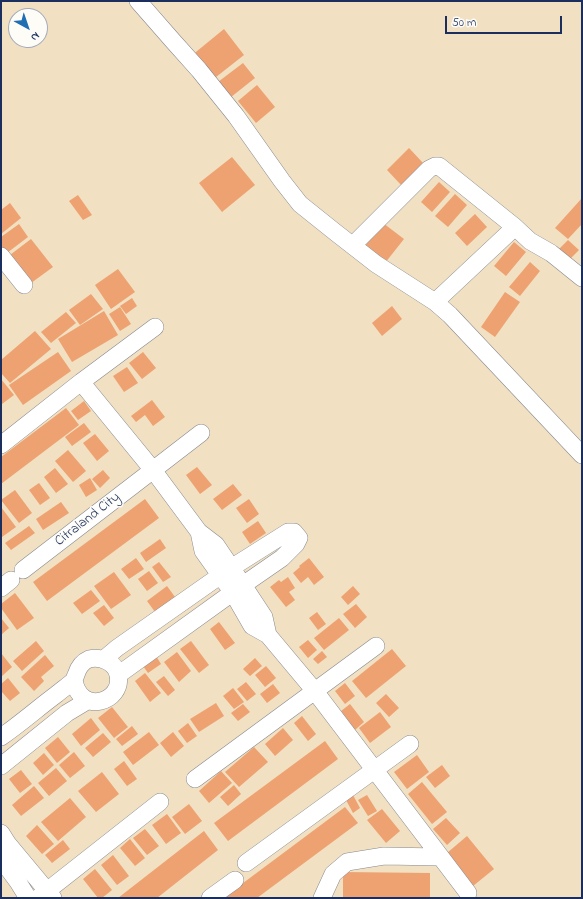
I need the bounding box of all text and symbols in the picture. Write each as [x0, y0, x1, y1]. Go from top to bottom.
north arrow [8, 8, 48, 48]
scale bar [447, 8, 564, 34]
text: 50 m [452, 14, 476, 32]
text: N [27, 28, 43, 45]
street label: Citraland City [52, 489, 124, 551]

